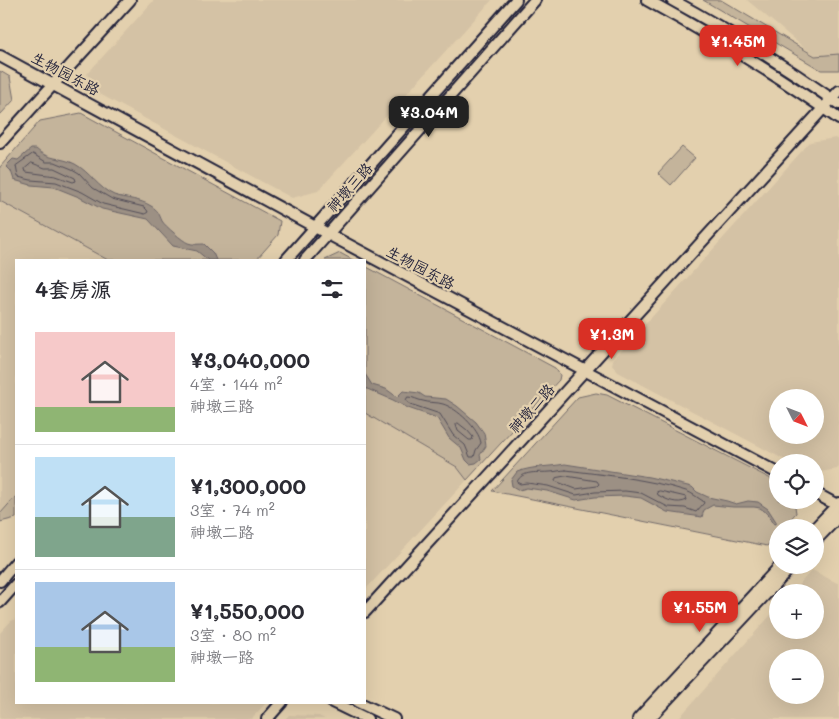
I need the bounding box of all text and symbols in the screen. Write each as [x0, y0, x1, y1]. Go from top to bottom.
pin: ¥1.45M [697, 24, 779, 67]
text: ¥1.45M [711, 30, 765, 51]
street label: 生物园东路 [28, 47, 104, 99]
pin: ¥3.04M [388, 96, 470, 138]
text: ¥3.04M [400, 101, 458, 122]
street label: 神墩三路 [321, 158, 377, 216]
street label: 生物园东路 [383, 241, 459, 293]
text: 4套房源 [35, 275, 111, 302]
icon: filters [318, 275, 346, 303]
pin: ¥1.3M [577, 318, 647, 360]
text: ¥1.3M [589, 323, 635, 344]
text: ¥3,040,000 [190, 346, 310, 373]
icon: home [75, 352, 135, 412]
text: 4室 · 144 m² [190, 373, 282, 394]
street label: 神墩二路 [503, 379, 559, 437]
north arrow [769, 389, 824, 444]
map controls [769, 389, 824, 704]
text: 神墩三路 [190, 395, 254, 416]
button: locate [769, 454, 824, 509]
text: ¥1,300,000 [190, 472, 306, 499]
icon: home [75, 477, 135, 537]
text: 3室 · 74 m² [190, 499, 275, 520]
button: layers [769, 519, 824, 574]
text: 神墩二路 [190, 521, 254, 542]
button: + [769, 584, 824, 639]
pin: ¥1.55M [659, 590, 741, 633]
text: ¥1.55M [673, 596, 727, 617]
text: ¥1,550,000 [190, 597, 305, 624]
icon: home [75, 602, 135, 662]
text: 3室 · 80 m² [190, 624, 276, 645]
text: 神墩一路 [190, 646, 254, 667]
button: − [769, 649, 824, 704]

